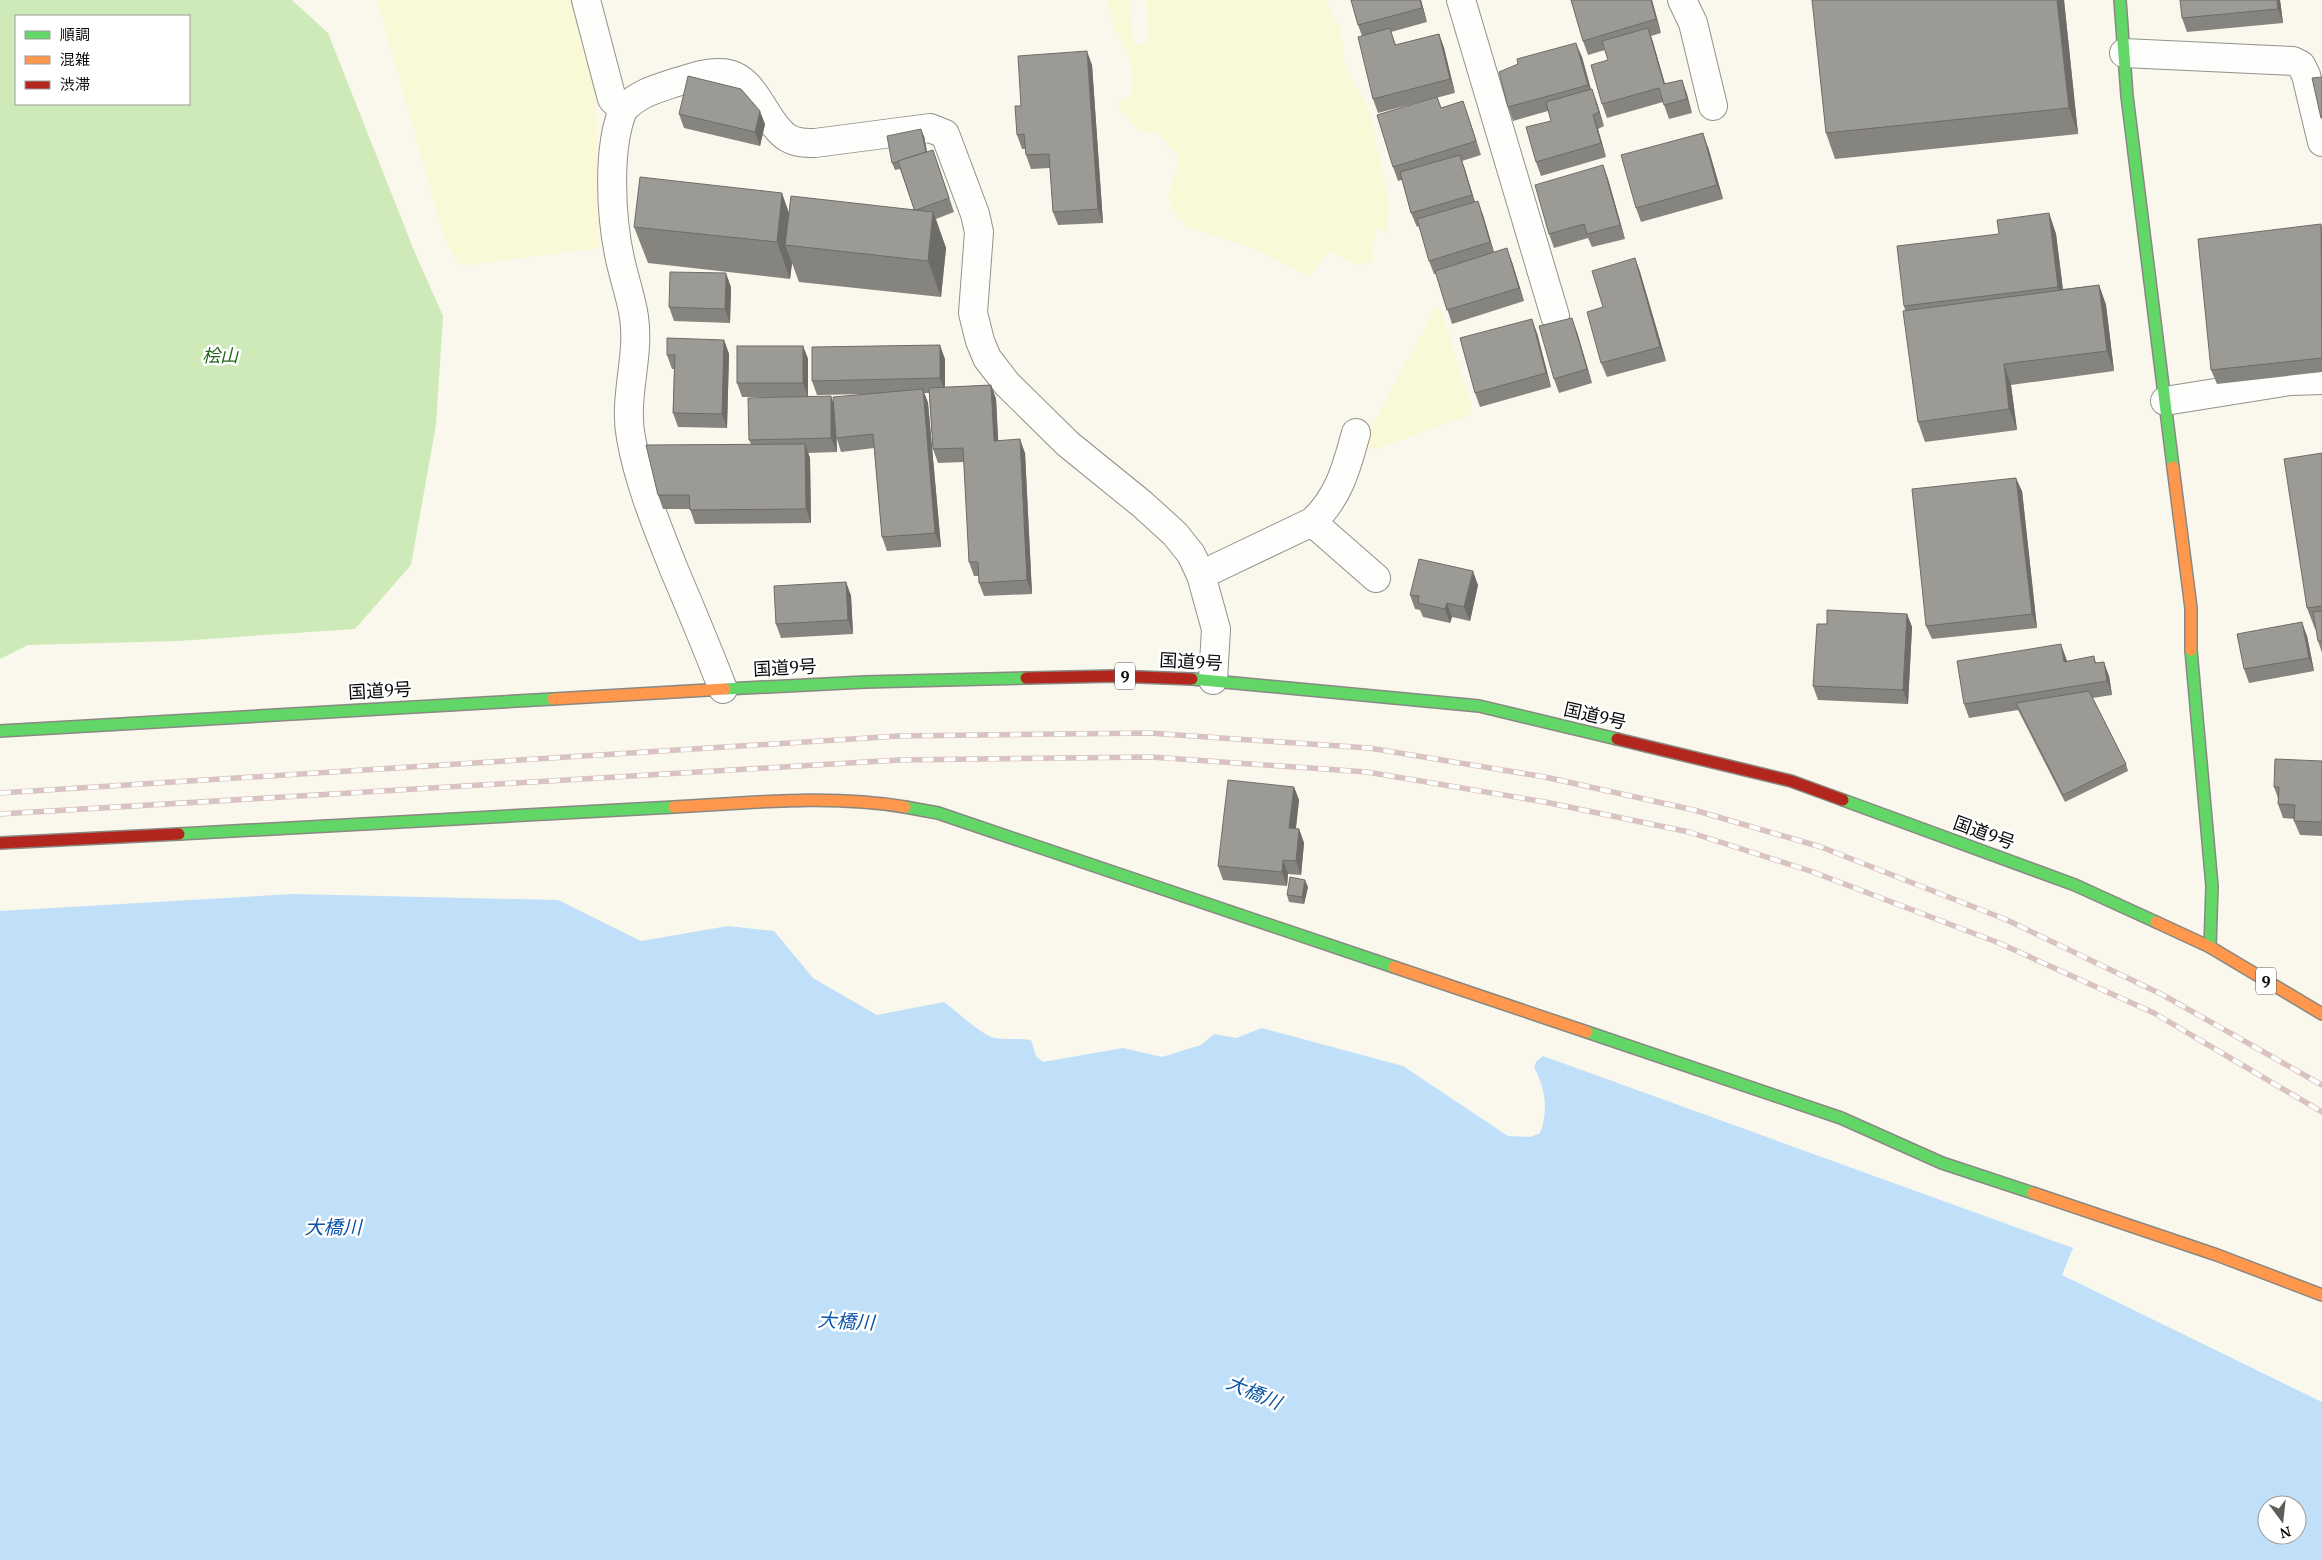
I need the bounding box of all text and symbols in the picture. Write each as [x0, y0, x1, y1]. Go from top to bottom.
legend [15, 15, 190, 105]
text: 順調 [60, 24, 90, 44]
text: 混雑 [60, 49, 90, 69]
text: 渋滞 [60, 74, 90, 94]
park label: 桧山 [202, 343, 239, 367]
street label: 国道9号 [1159, 647, 1223, 675]
street label: 国道9号 [753, 653, 817, 681]
road number: 9 [1115, 662, 1135, 689]
street label: 国道9号 [348, 676, 412, 704]
street label: 国道9号 [1562, 696, 1629, 734]
street label: 国道9号 [1950, 810, 2018, 854]
road number: 9 [2256, 968, 2276, 994]
water label: 大橋川 [304, 1214, 363, 1239]
water label: 大橋川 [817, 1307, 877, 1335]
water label: 大橋川 [1223, 1369, 1287, 1415]
north arrow [2257, 1495, 2307, 1545]
text: N [2278, 1522, 2293, 1544]

